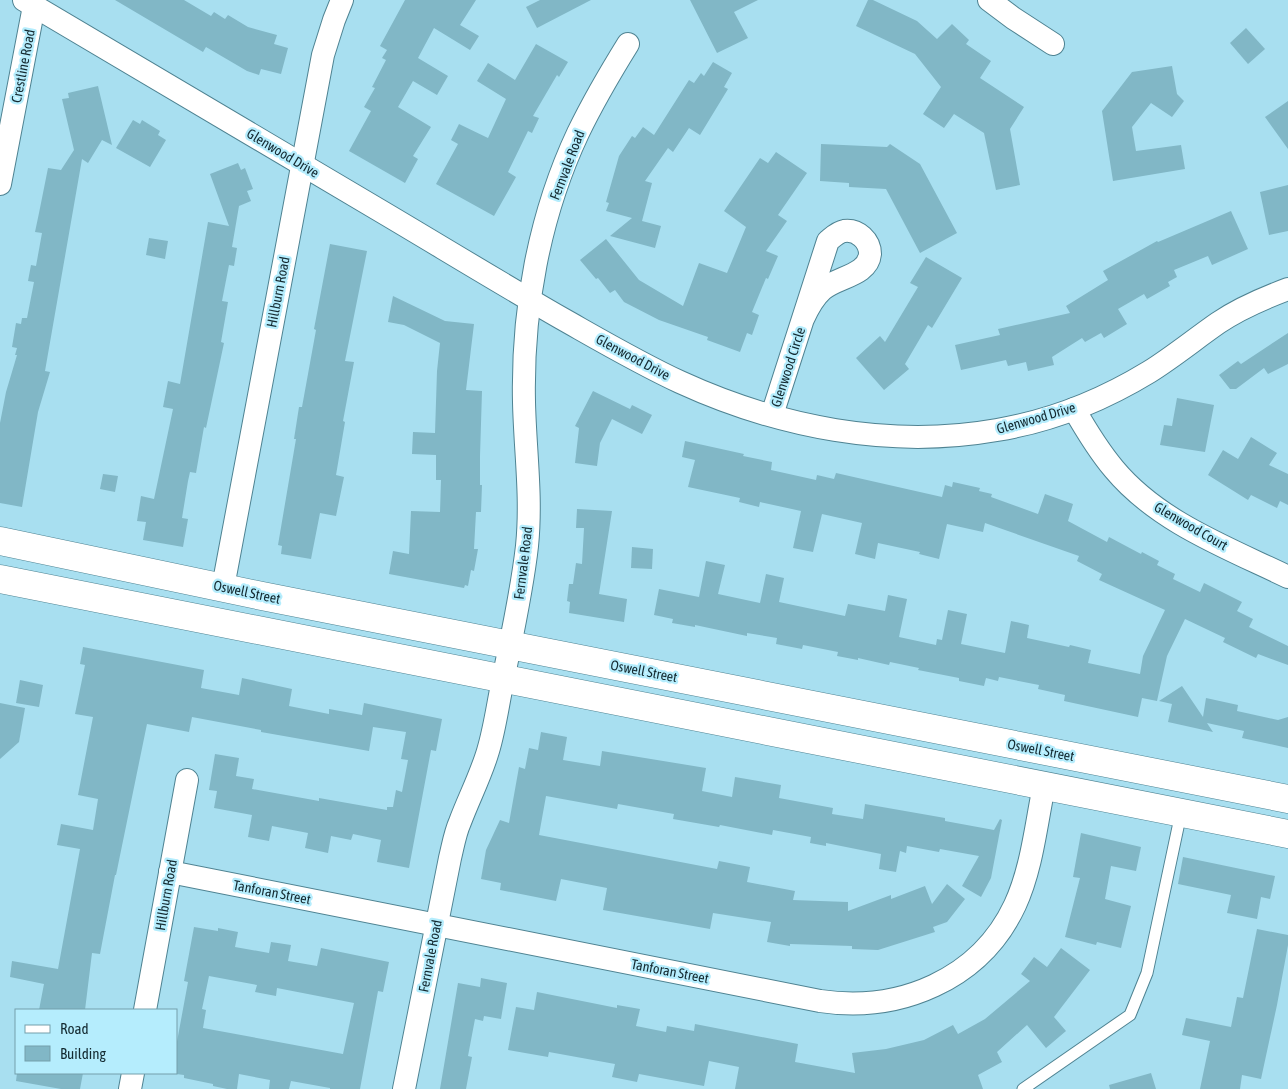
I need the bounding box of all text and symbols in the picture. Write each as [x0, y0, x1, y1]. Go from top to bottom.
street label: Crestline Road [8, 28, 38, 104]
street label: Glenwood Drive [244, 125, 322, 181]
street label: Fernvale Road [546, 128, 588, 202]
street label: Hillburn Road [263, 255, 293, 329]
street label: Glenwood Circle [768, 325, 808, 409]
street label: Glenwood Drive [593, 331, 673, 383]
street label: Glenwood Drive [995, 399, 1077, 437]
street label: Glenwood Court [1152, 499, 1230, 553]
street label: Fernvale Road [511, 526, 535, 600]
street label: Oswell Street [212, 577, 282, 607]
street label: Oswell Street [609, 657, 679, 685]
street label: Oswell Street [1006, 736, 1076, 764]
street label: Hillburn Road [152, 858, 180, 932]
street label: Tanforan Street [232, 877, 312, 907]
street label: Fernvale Road [415, 918, 445, 994]
street label: Tanforan Street [630, 956, 710, 986]
legend [15, 1009, 178, 1074]
text: Road [60, 1020, 89, 1037]
text: Building [60, 1045, 106, 1062]

